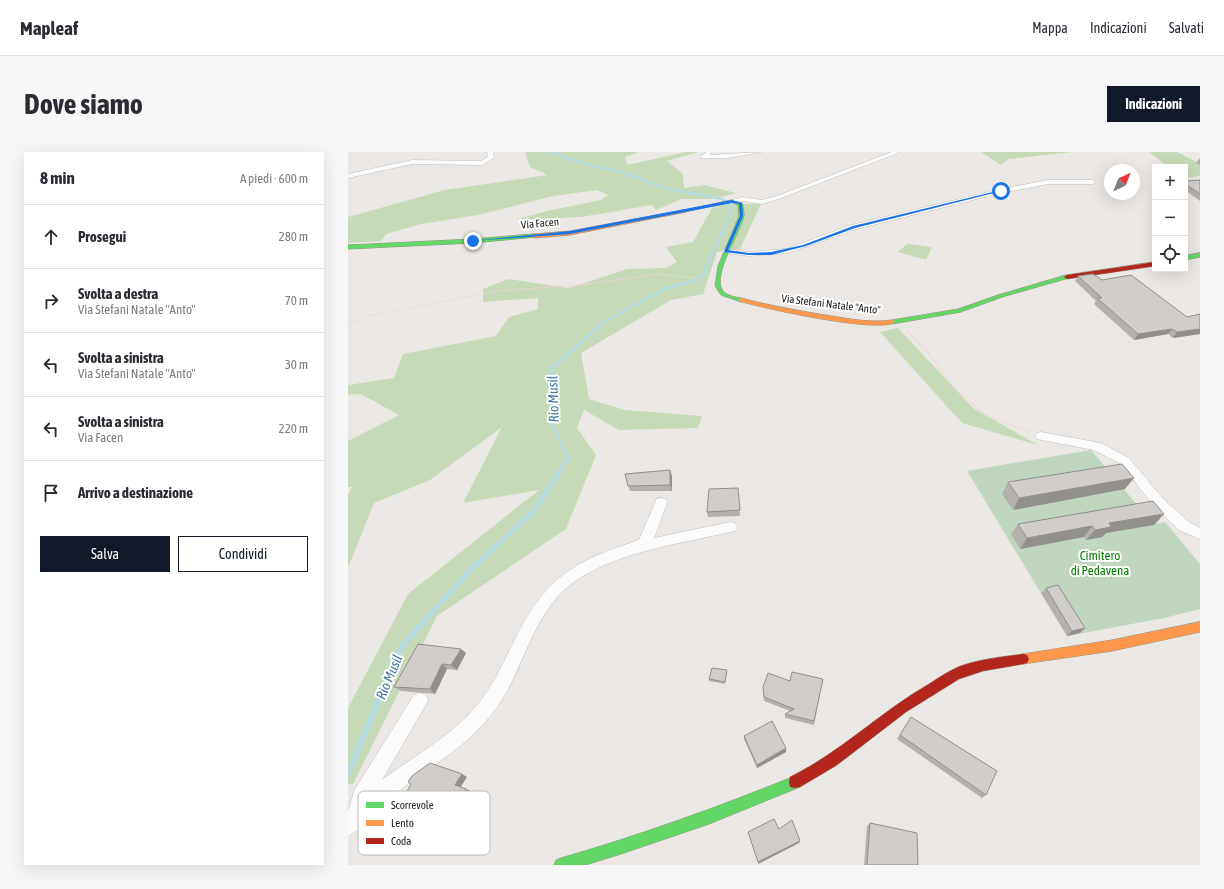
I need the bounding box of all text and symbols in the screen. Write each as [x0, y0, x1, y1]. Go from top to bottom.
text: Mapleaf [20, 17, 78, 39]
text: Mappa [1032, 20, 1068, 36]
text: Indicazioni [1090, 20, 1147, 36]
text: Salvati [1169, 20, 1204, 36]
button: Indicazioni [1107, 86, 1200, 122]
text: Dove siamo [24, 88, 143, 120]
north arrow [1104, 164, 1140, 200]
map controls [1152, 164, 1188, 272]
button: + [1152, 164, 1188, 200]
text: 8 min [40, 168, 75, 188]
text: A piedi · 600 m [240, 171, 308, 186]
route start [992, 182, 1010, 200]
button: − [1152, 200, 1188, 236]
street label: Via Facen [520, 215, 560, 231]
icon: ahead [40, 226, 62, 248]
text: Prosegui [78, 228, 126, 245]
text: 280 m [279, 229, 308, 244]
route end [464, 232, 482, 250]
button: locate [1152, 236, 1188, 272]
text: Svolta a destra [78, 285, 158, 302]
icon: right [40, 290, 62, 312]
street label: Via Stefani Natale "Anto" [781, 292, 882, 316]
text: 70 m [285, 293, 308, 308]
text: Via Stefani Natale "Anto" [78, 302, 196, 317]
text: Svolta a sinistra [78, 349, 164, 366]
icon: left [40, 354, 62, 376]
text: 30 m [285, 357, 308, 372]
text: Via Stefani Natale "Anto" [78, 366, 196, 381]
water label: Rio Musil [544, 375, 562, 423]
text: Svolta a sinistra [78, 413, 164, 430]
icon: left [40, 418, 62, 440]
text: 220 m [279, 421, 308, 436]
text: Via Facen [78, 430, 123, 445]
icon: arrive [40, 482, 62, 504]
text: Arrivo a destinazione [78, 484, 193, 501]
button: Salva [40, 536, 170, 572]
button: Condividi [178, 536, 308, 572]
park label: Cimitero di Pedavena [1071, 548, 1129, 578]
water label: Rio Musil [373, 652, 406, 702]
legend [358, 791, 490, 855]
text: Scorrevole [391, 799, 434, 811]
text: Lento [391, 817, 414, 829]
text: Coda [391, 835, 411, 847]

